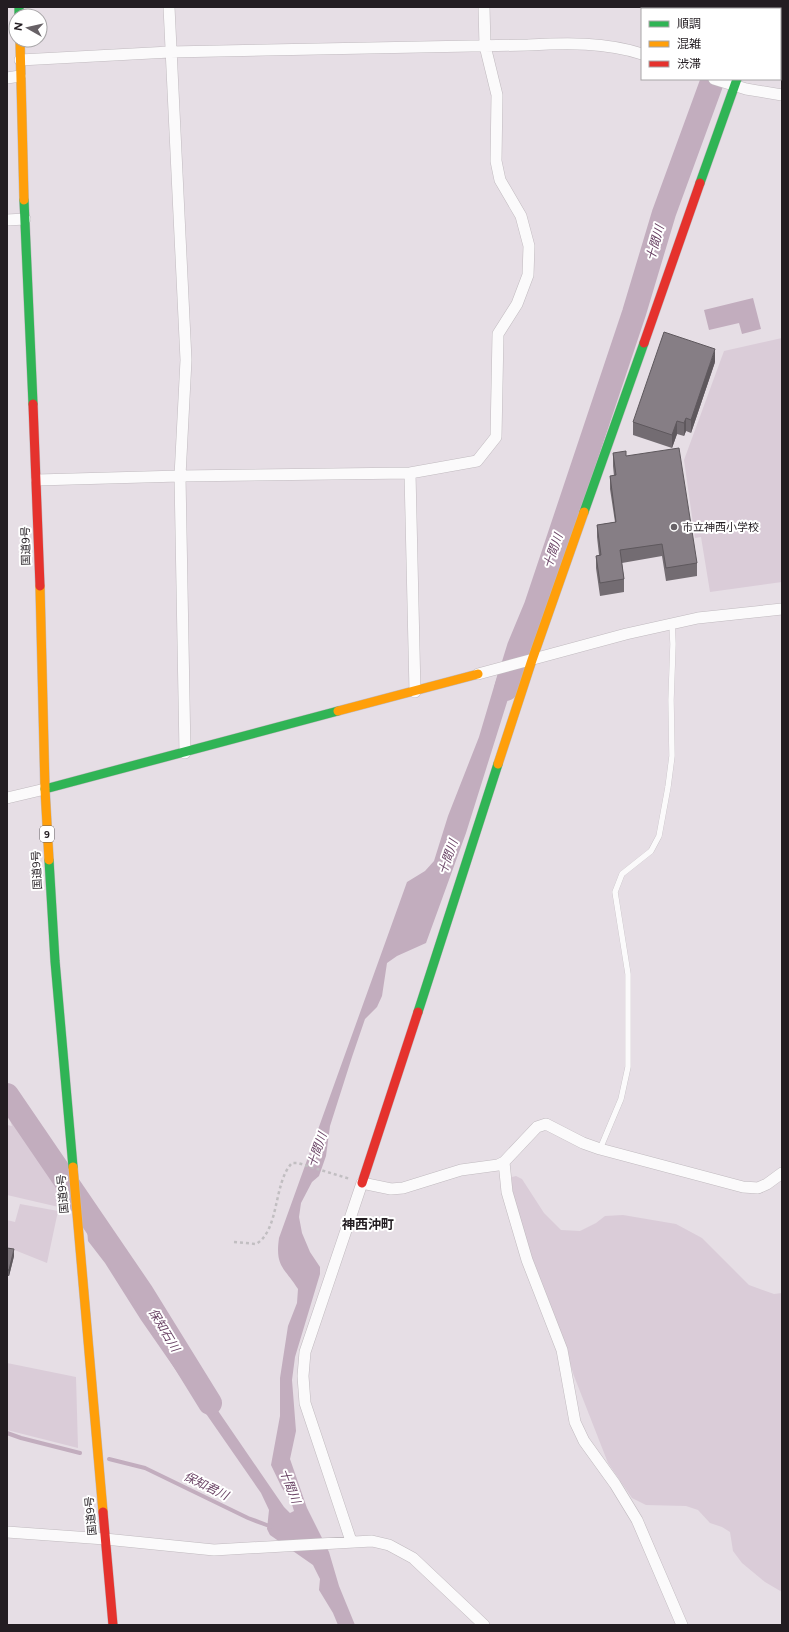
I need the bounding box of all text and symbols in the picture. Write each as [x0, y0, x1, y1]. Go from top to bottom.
north arrow [8, 8, 48, 48]
legend [641, 8, 781, 80]
text: 順調 [677, 17, 701, 31]
text: N [12, 22, 26, 32]
text: 混雑 [677, 37, 701, 51]
text: 渋滞 [677, 57, 701, 71]
water label: 十間川 [643, 222, 667, 262]
place label: 市立神西小学校 [682, 521, 759, 534]
marker: 市立神西小学校 [669, 522, 679, 532]
street label: 国道9号 [19, 526, 33, 566]
water label: 十間川 [541, 530, 566, 570]
road number: 9 [40, 826, 54, 842]
water label: 十間川 [436, 836, 461, 876]
street label: 国道9号 [29, 850, 45, 890]
water label: 十間川 [305, 1129, 330, 1169]
street label: 国道9号 [55, 1174, 71, 1214]
district label: 神西沖町 [342, 1217, 394, 1232]
water label: 保知石川 [146, 1306, 183, 1356]
water label: 十間川 [277, 1467, 304, 1507]
water label: 保知君川 [181, 1469, 232, 1504]
street label: 国道9号 [83, 1496, 99, 1536]

